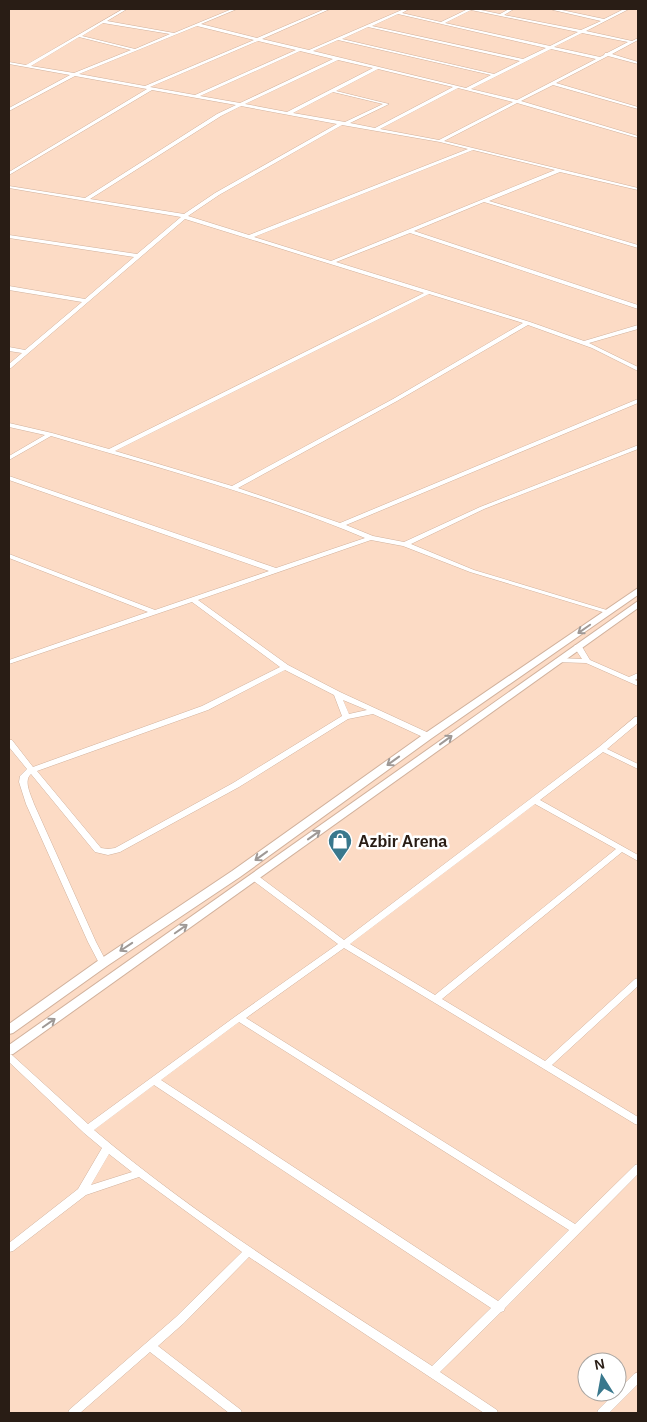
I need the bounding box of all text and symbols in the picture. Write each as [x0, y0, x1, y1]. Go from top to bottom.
one-way arrow [577, 624, 591, 634]
one-way arrow [439, 735, 453, 745]
one-way arrow [386, 756, 400, 766]
shop icon: Azbir Arena [327, 828, 353, 862]
one-way arrow [306, 830, 320, 840]
place label: Azbir Arena [358, 833, 447, 850]
one-way arrow [254, 851, 268, 861]
one-way arrow [174, 924, 188, 934]
one-way arrow [119, 942, 133, 952]
one-way arrow [41, 1018, 55, 1028]
north arrow [577, 1352, 627, 1402]
text: N [593, 1355, 606, 1373]

